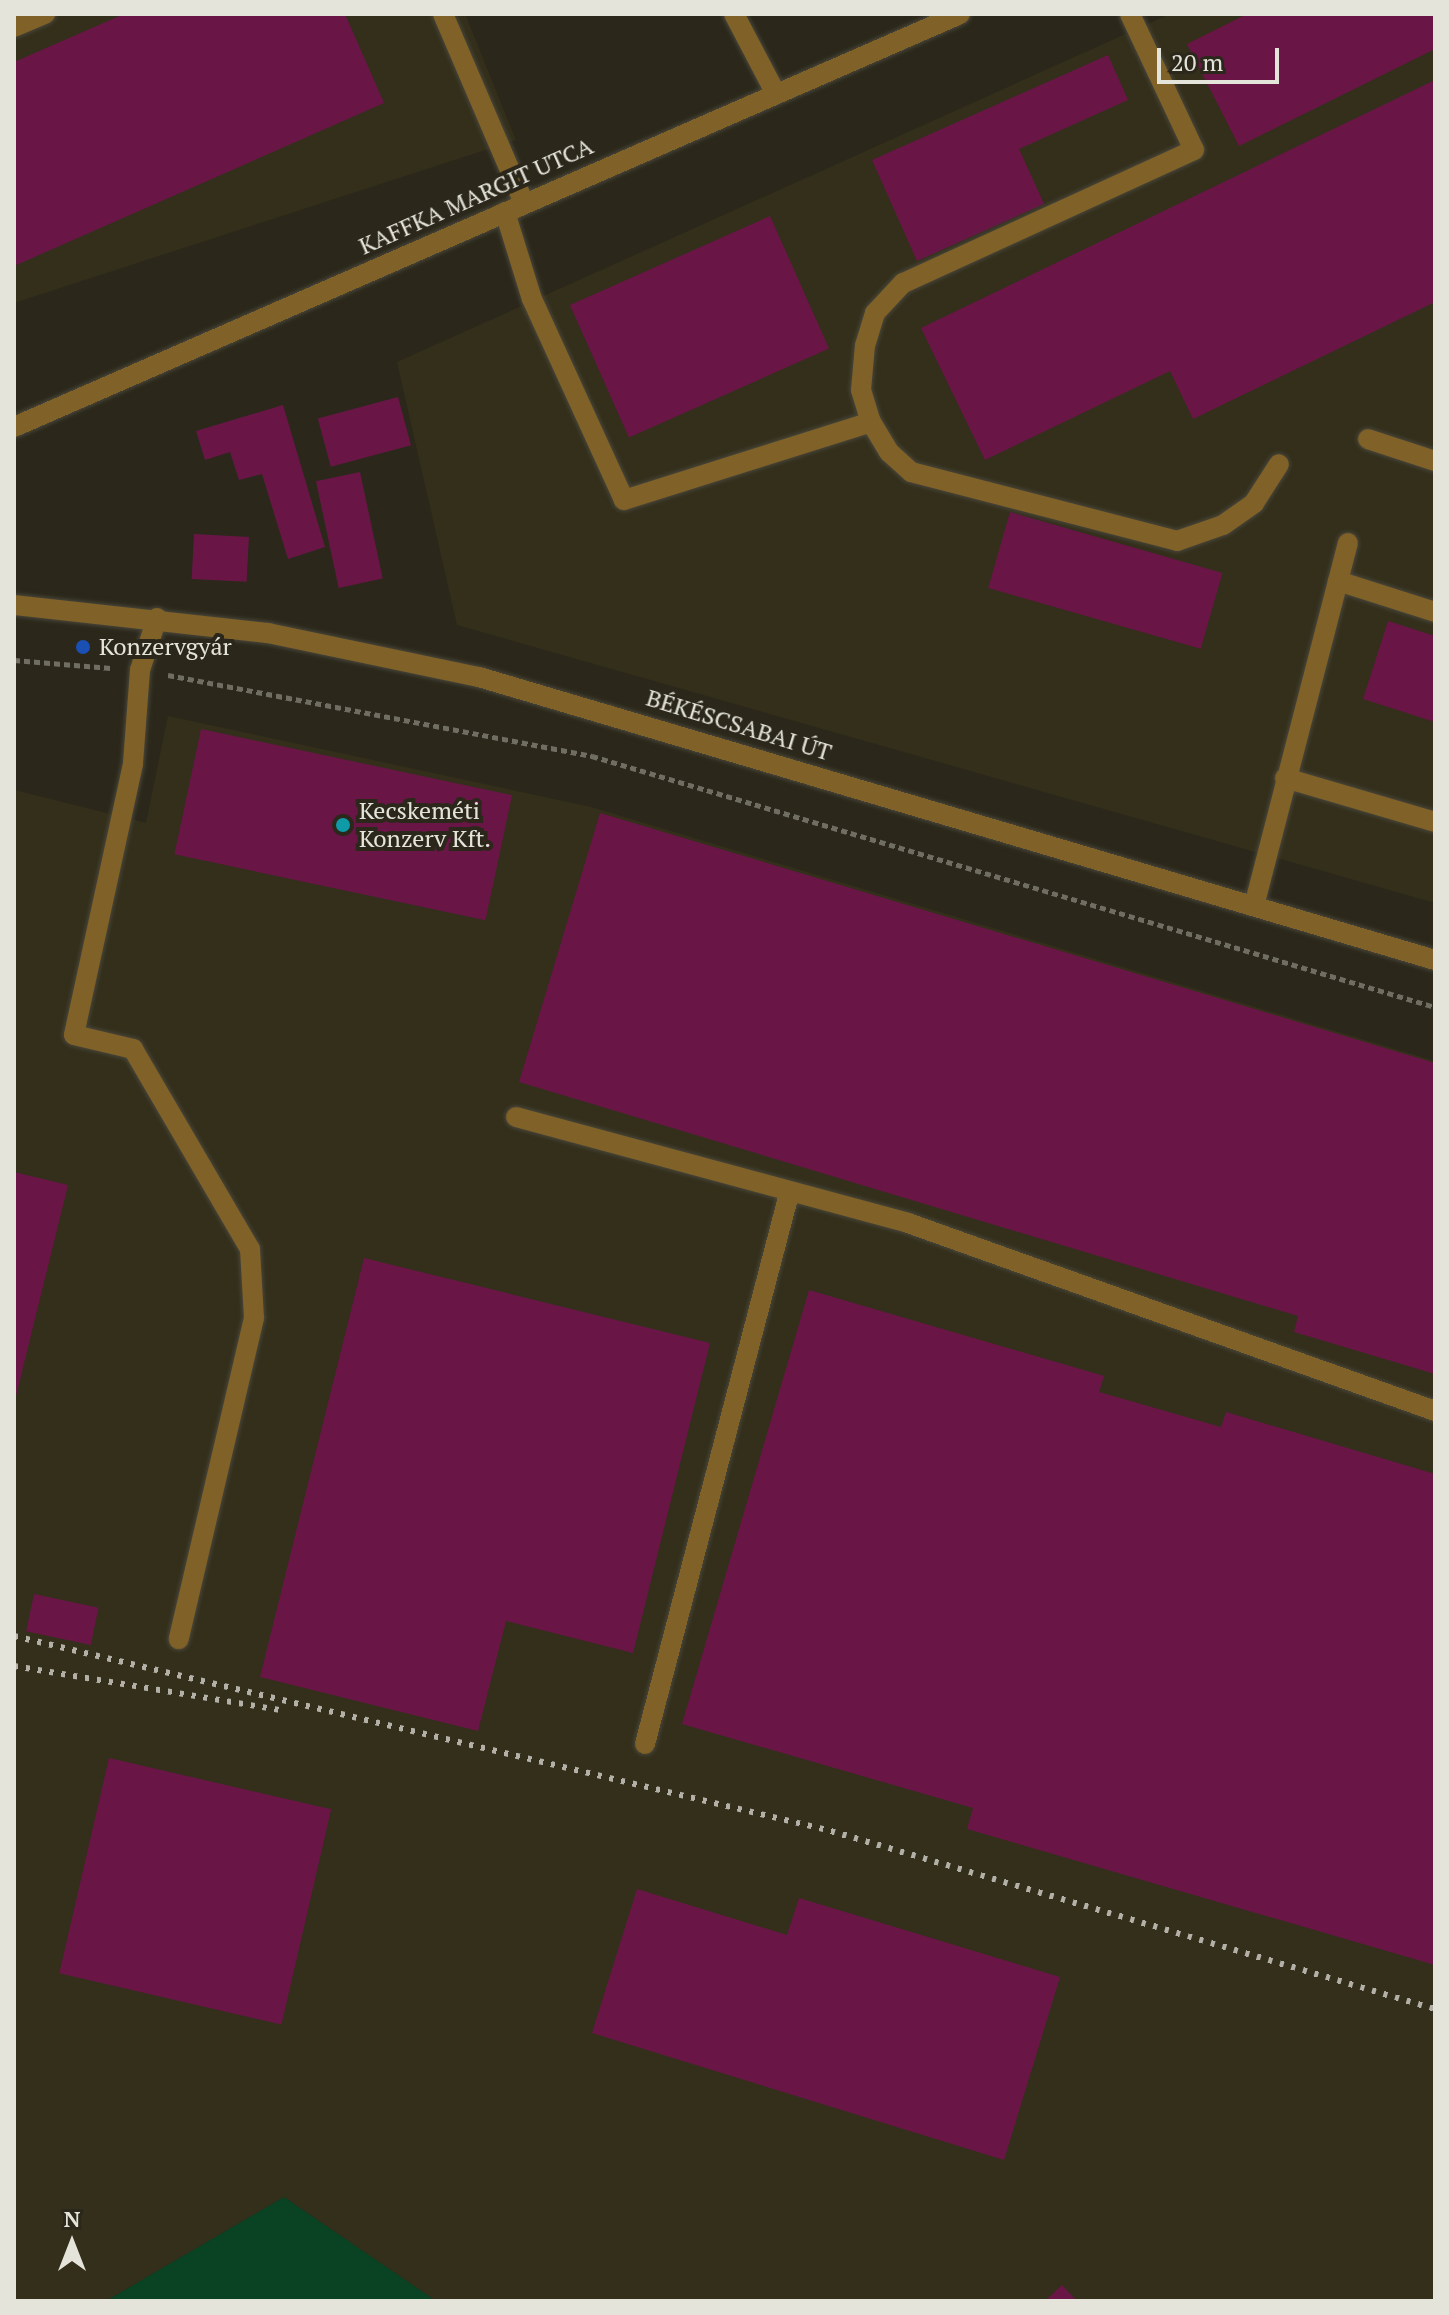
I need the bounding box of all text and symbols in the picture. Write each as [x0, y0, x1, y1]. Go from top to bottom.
scale bar [1161, 32, 1283, 82]
text: 20 m [1171, 46, 1223, 78]
street label: KAFFKA MARGIT UTCA [354, 131, 598, 261]
place label: Konzervgyár [99, 633, 232, 661]
marker: Konzervgyár [74, 638, 92, 656]
street label: BÉKÉSCSABAI ÚT [643, 683, 835, 767]
place label: Kecskeméti Konzerv Kft. [359, 797, 491, 853]
marker: Kecskeméti Konzerv Kft. [334, 816, 352, 834]
north arrow [32, 2203, 112, 2283]
text: N [64, 2204, 80, 2233]

